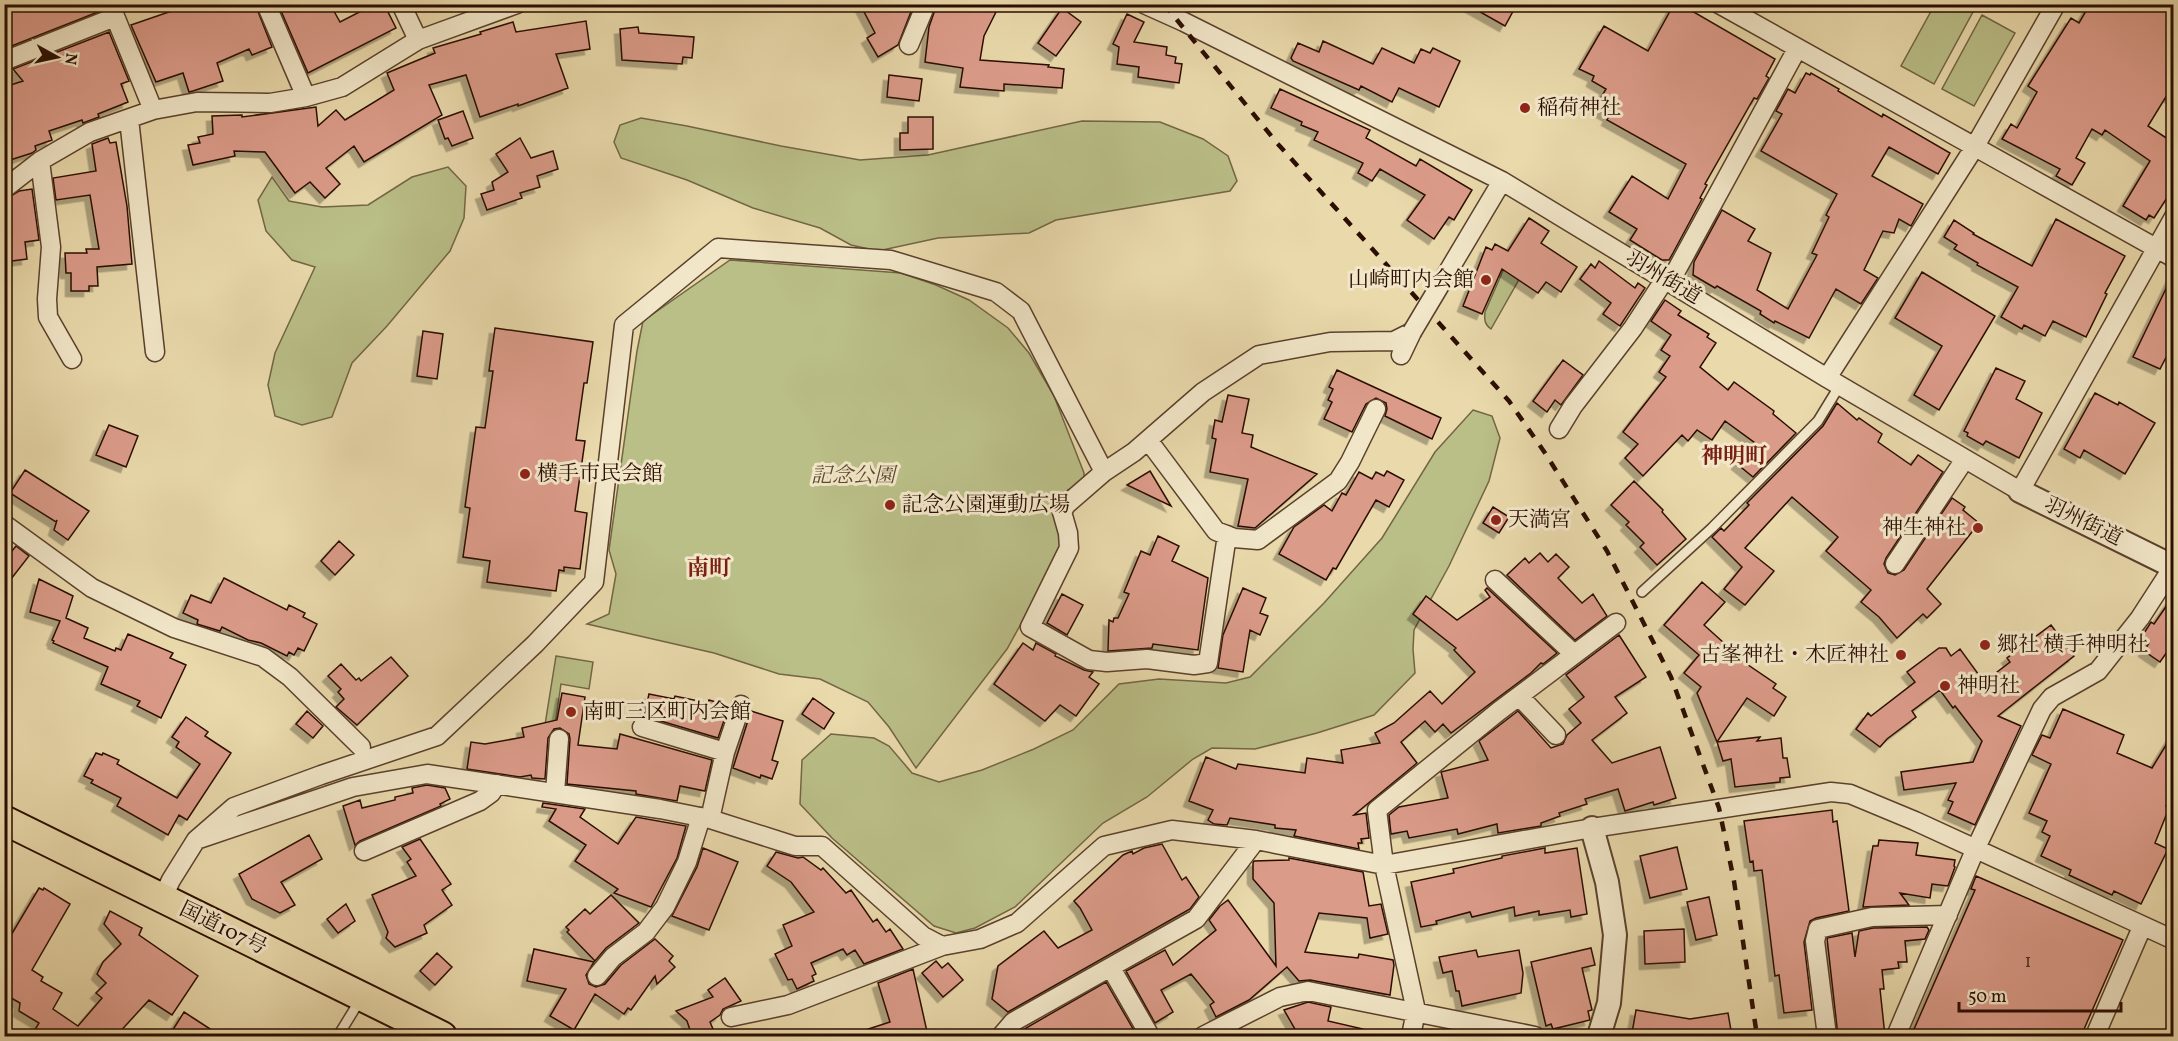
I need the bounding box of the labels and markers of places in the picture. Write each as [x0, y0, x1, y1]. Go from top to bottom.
place label: 稲荷神社 [1537, 94, 1621, 123]
marker: 稲荷神社 [1518, 101, 1532, 115]
place label: 山崎町内会館 [1348, 266, 1474, 295]
marker: 山崎町内会館 [1479, 273, 1493, 287]
place label: 横手市民会館 [537, 460, 663, 489]
marker: 横手市民会館 [518, 467, 532, 481]
place label: 記念公園運動広場 [902, 491, 1070, 520]
marker: 記念公園運動広場 [883, 498, 897, 512]
place label: 天満宮 [1508, 506, 1571, 535]
marker: 天満宮 [1489, 513, 1503, 527]
place label: 神生神社 [1882, 514, 1966, 543]
marker: 神生神社 [1971, 521, 1985, 535]
place label: 郷社 横手神明社 [1997, 631, 2148, 660]
marker: 郷社 横手神明社 [1978, 638, 1992, 652]
place label: 古峯神社・木匠神社 [1700, 641, 1889, 670]
marker: 古峯神社・木匠神社 [1894, 648, 1908, 662]
place label: 神明社 [1957, 672, 2020, 701]
marker: 神明社 [1938, 679, 1952, 693]
place label: 南町三区町内会館 [583, 698, 751, 727]
marker: 南町三区町内会館 [564, 705, 578, 719]

